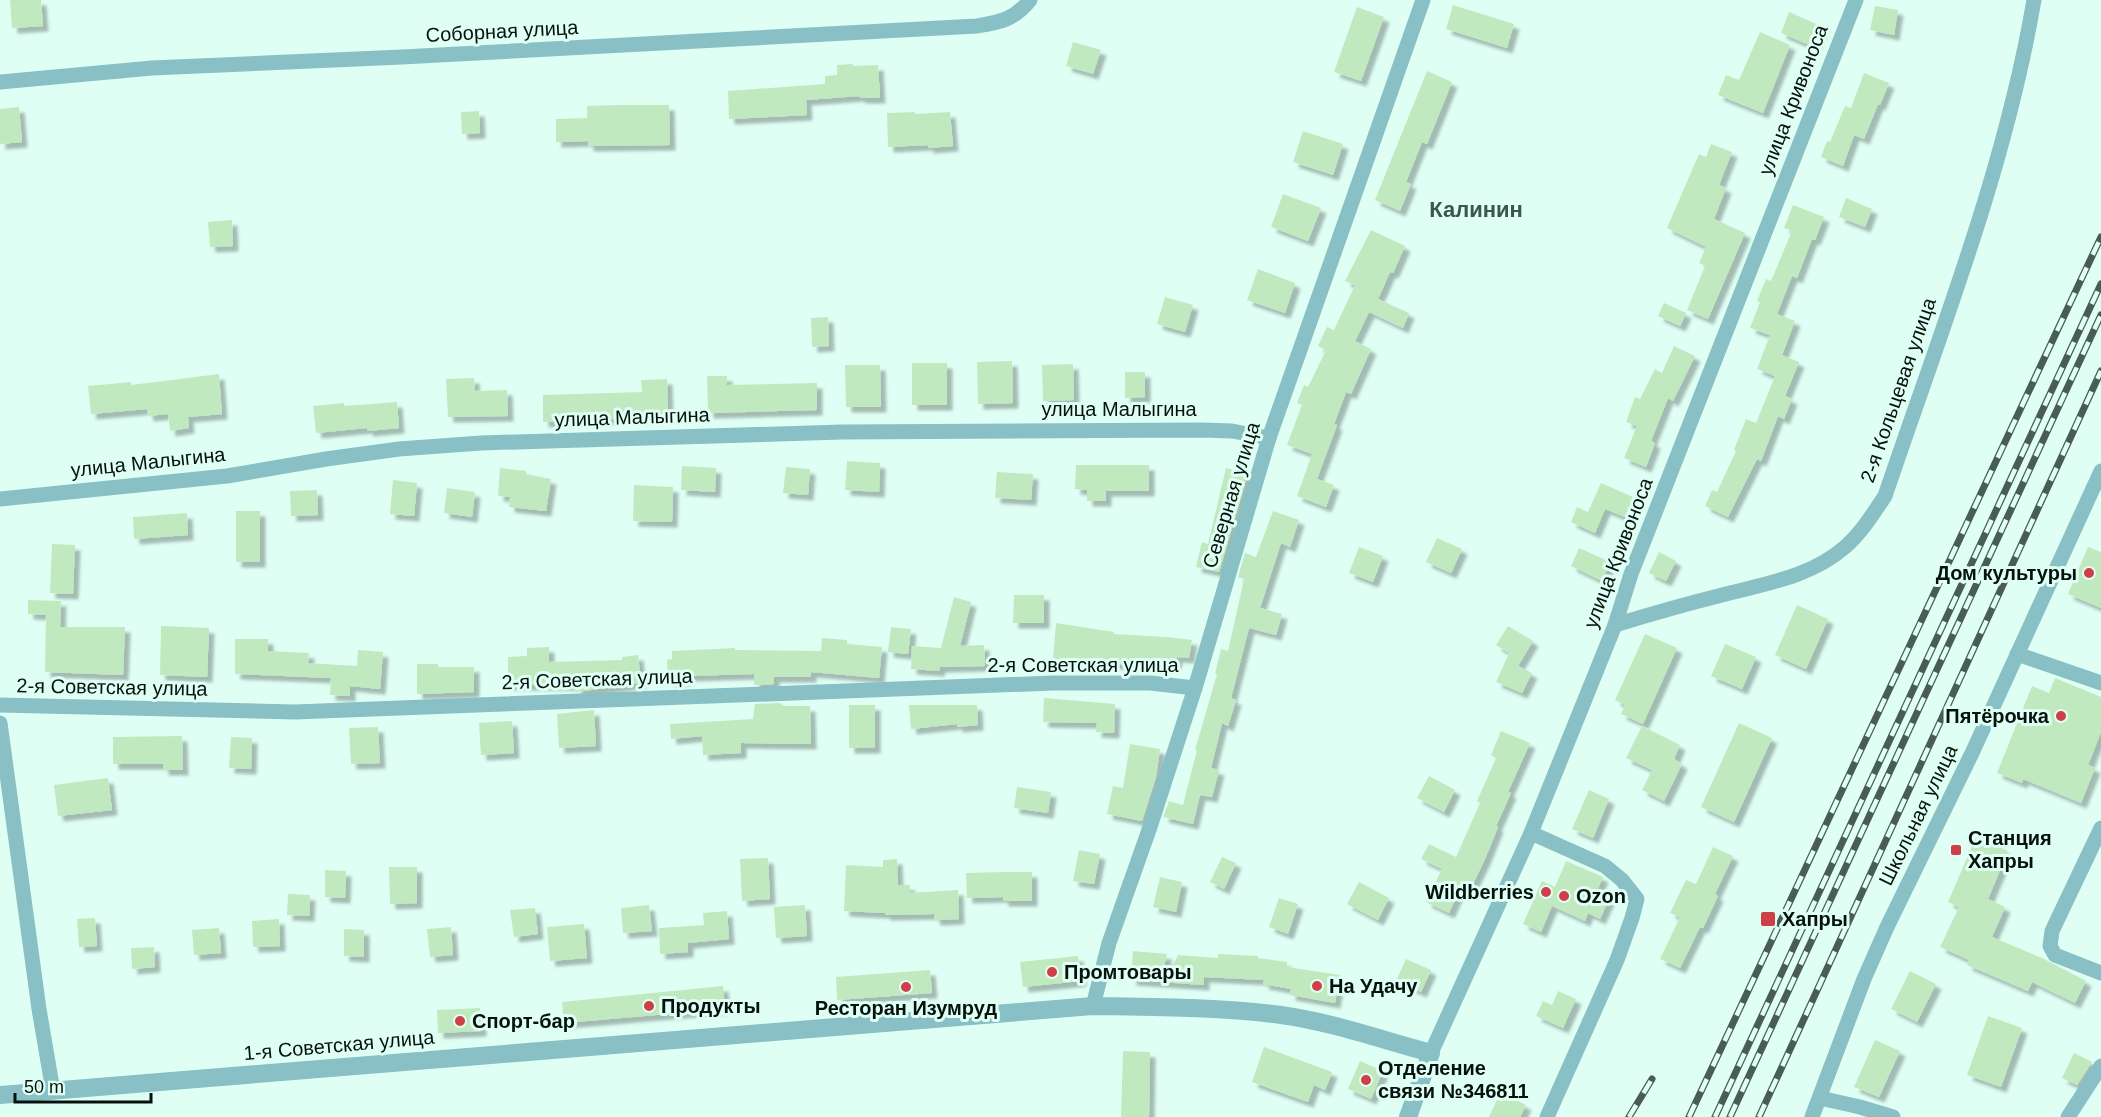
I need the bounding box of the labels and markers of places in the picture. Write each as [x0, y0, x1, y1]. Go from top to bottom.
place label: Дом культуры [1936, 562, 2077, 584]
marker: Дом культуры [2082, 566, 2096, 580]
place label: Пятёрочка [1945, 705, 2050, 727]
marker: Пятёрочка [2054, 709, 2068, 723]
place label: Станция Хапры [1968, 827, 2052, 872]
marker: Станция Хапры [1949, 843, 1963, 857]
place label: Wildberries [1425, 881, 1534, 903]
marker: Wildberries [1539, 885, 1553, 899]
place label: Ozon [1576, 885, 1626, 907]
marker: Ozon [1557, 889, 1571, 903]
place label: Хапры [1782, 908, 1848, 930]
marker: Хапры [1759, 910, 1777, 928]
place label: Промтовары [1064, 961, 1192, 983]
marker: Промтовары [1045, 965, 1059, 979]
place label: На Удачу [1329, 975, 1418, 997]
marker: На Удачу [1310, 979, 1324, 993]
marker: Ресторан Изумруд [899, 980, 913, 994]
place label: Продукты [661, 995, 761, 1017]
place label: Ресторан Изумруд [815, 997, 997, 1019]
marker: Продукты [642, 999, 656, 1013]
place label: Спорт-бар [472, 1010, 575, 1032]
marker: Спорт-бар [453, 1014, 467, 1028]
place label: Отделение связи №346811 [1378, 1057, 1529, 1102]
marker: Отделение связи №346811 [1359, 1073, 1373, 1087]

